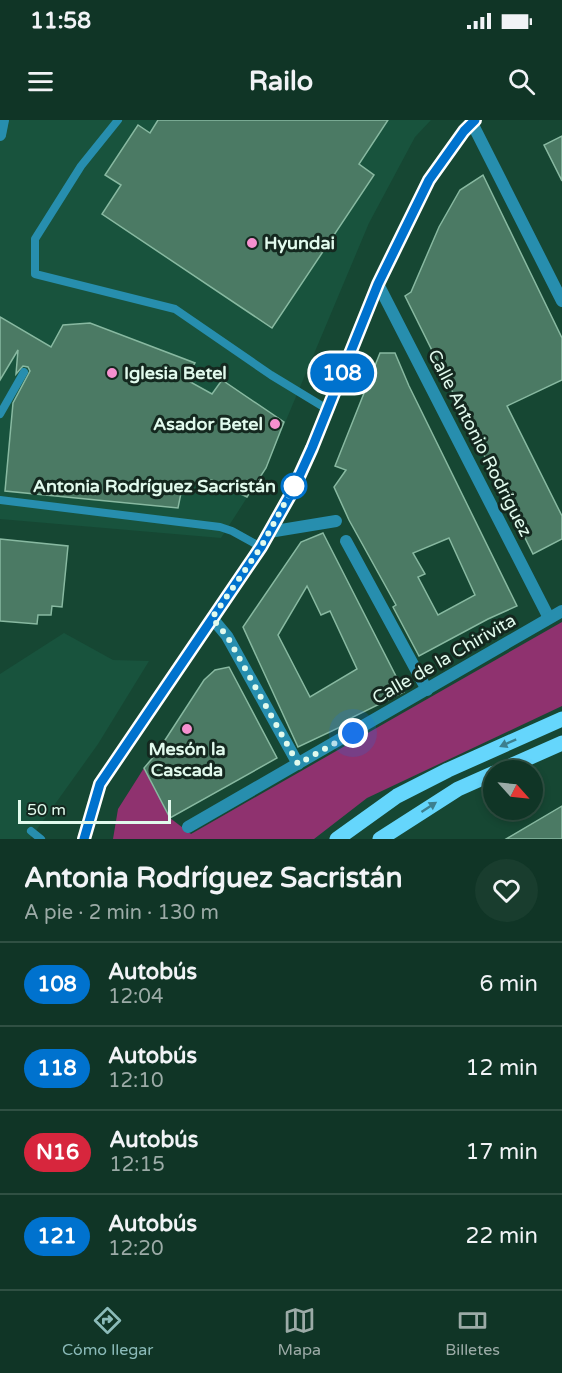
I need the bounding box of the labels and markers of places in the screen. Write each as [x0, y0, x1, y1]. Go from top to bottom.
place label: Hyundai [264, 232, 335, 254]
marker: Hyundai [245, 236, 259, 250]
place label: Iglesia Betel [124, 362, 227, 384]
marker: Iglesia Betel [105, 366, 119, 380]
place label: Asador Betel [153, 413, 263, 435]
marker: Asador Betel [268, 417, 282, 431]
marker: Antonia Rodríguez Sacristán [281, 473, 307, 499]
place label: Antonia Rodríguez Sacristán [33, 475, 276, 497]
marker: Mesón la Cascada [180, 722, 194, 736]
place label: Mesón la Cascada [148, 738, 226, 781]

